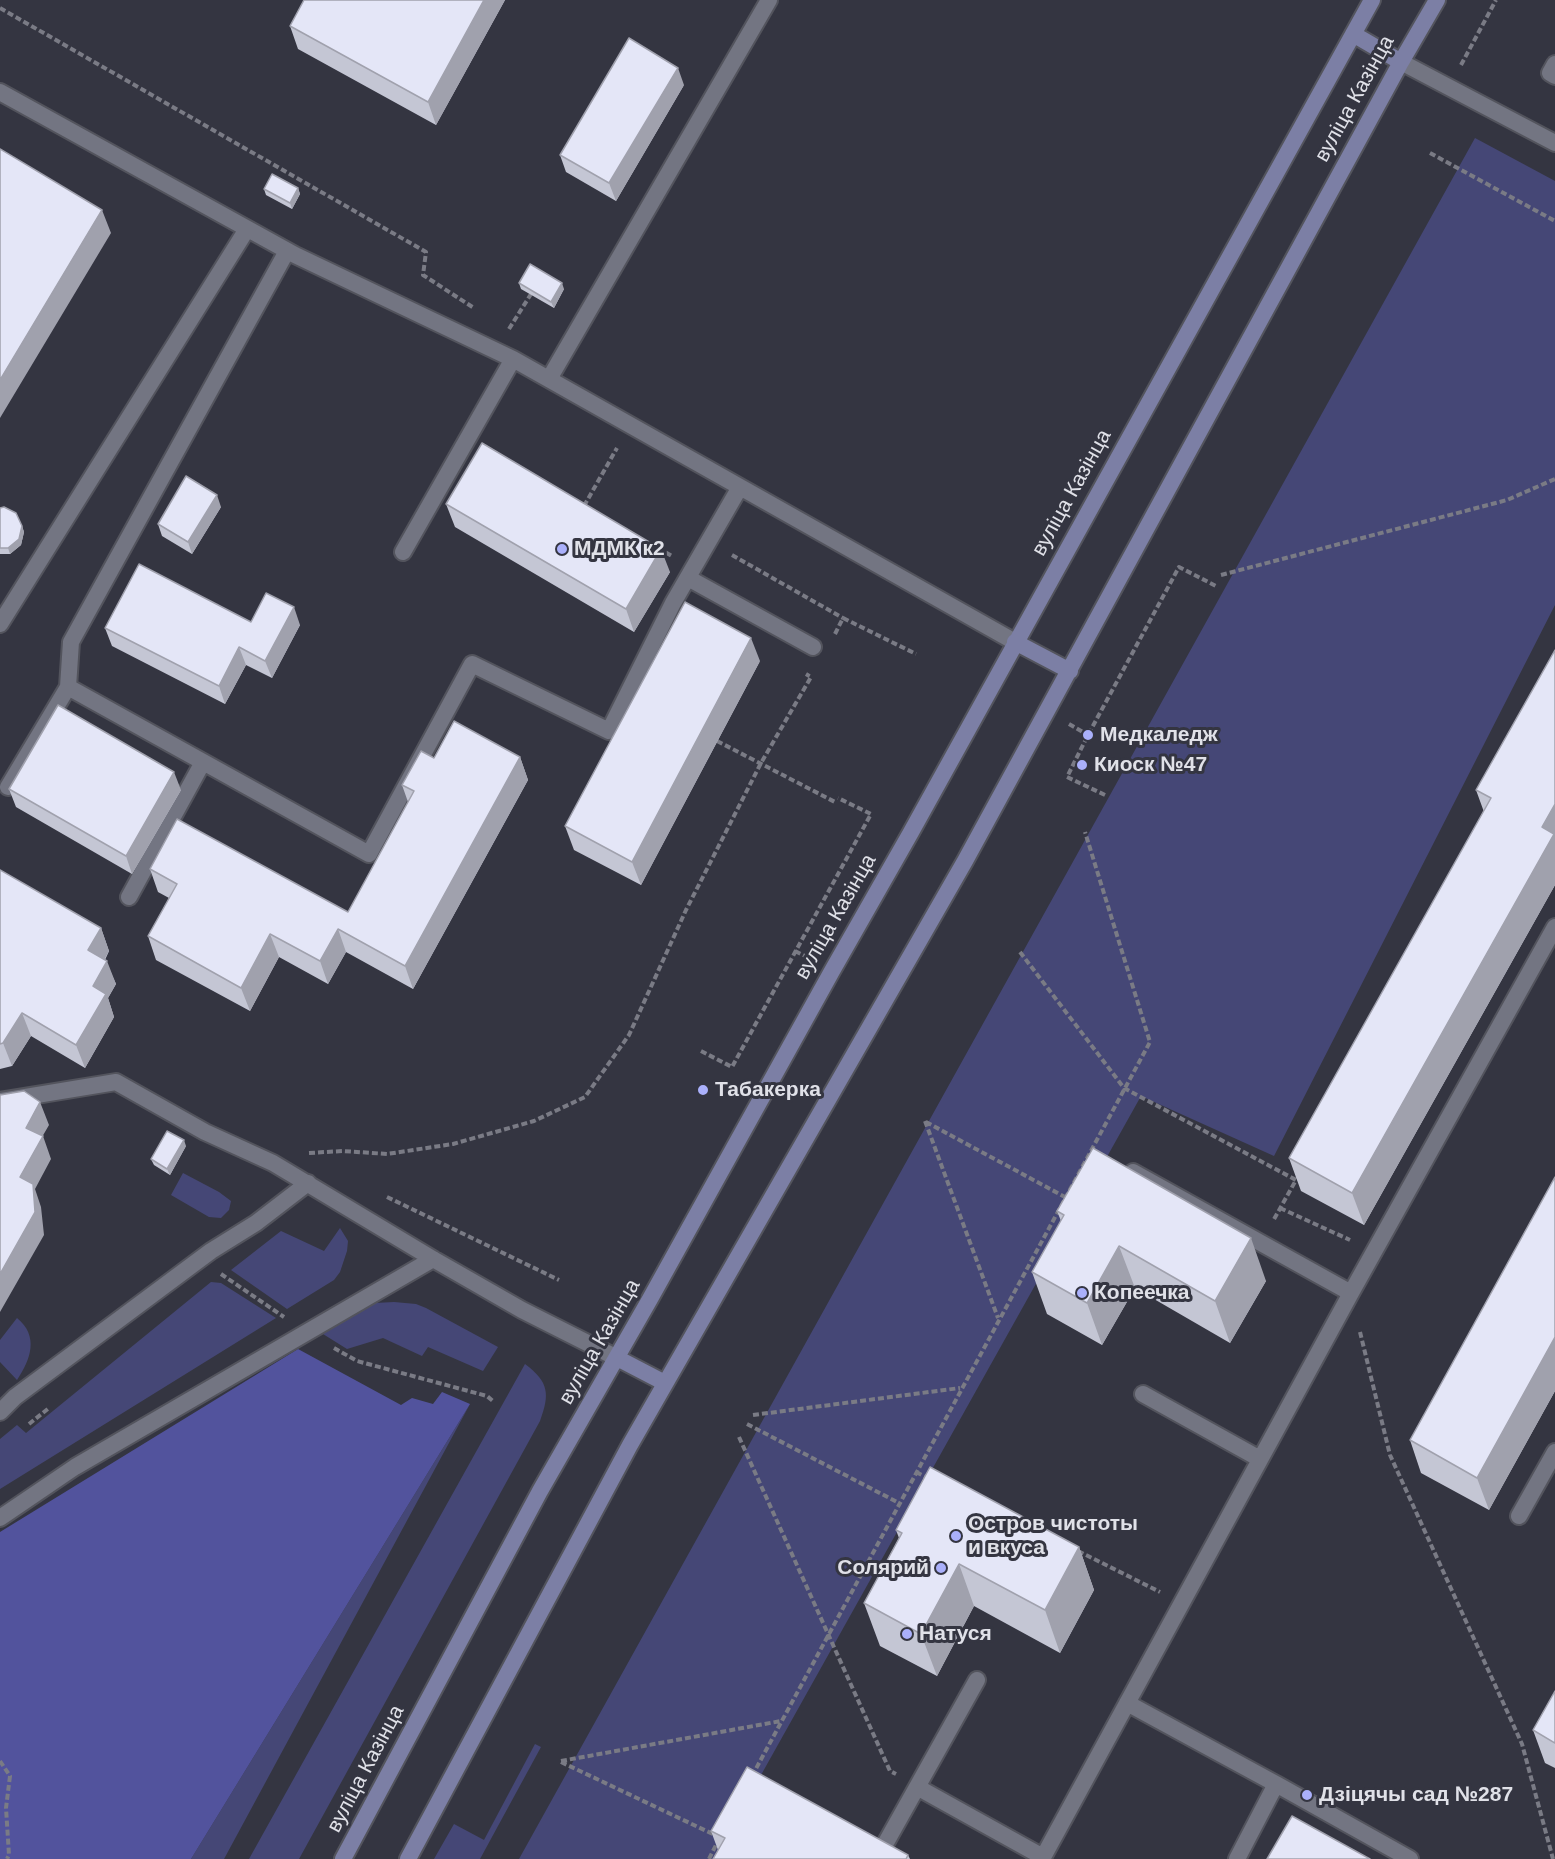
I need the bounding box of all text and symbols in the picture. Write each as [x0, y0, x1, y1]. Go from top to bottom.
street label: вуліца Казінца [1310, 31, 1400, 167]
street label: вуліца Казінца [1027, 425, 1117, 561]
place label: МДМК к2 [574, 536, 665, 562]
marker: МДМК к2 [555, 542, 569, 556]
place label: Медкаледж [1100, 722, 1218, 748]
marker: Медкаледж [1081, 728, 1095, 742]
place label: Киоск №47 [1094, 752, 1207, 778]
marker: Киоск №47 [1075, 758, 1089, 772]
street label: вуліца Казінца [790, 850, 882, 984]
place label: Табакерка [715, 1077, 821, 1103]
marker: Табакерка [696, 1083, 710, 1097]
street label: вуліца Казінца [554, 1275, 646, 1409]
place label: Копеечка [1094, 1280, 1190, 1306]
marker: Копеечка [1075, 1286, 1089, 1300]
place label: Остров чистоты и вкуса [968, 1511, 1138, 1561]
marker: Остров чистоты и вкуса [949, 1529, 963, 1543]
place label: Солярий [837, 1555, 929, 1581]
marker: Солярий [934, 1561, 948, 1575]
place label: Натуся [919, 1621, 992, 1647]
marker: Натуся [900, 1627, 914, 1641]
street label: вуліца Казінца [322, 1701, 410, 1837]
place label: Дзіцячы сад №287 [1319, 1782, 1513, 1808]
marker: Дзіцячы сад №287 [1300, 1788, 1314, 1802]

